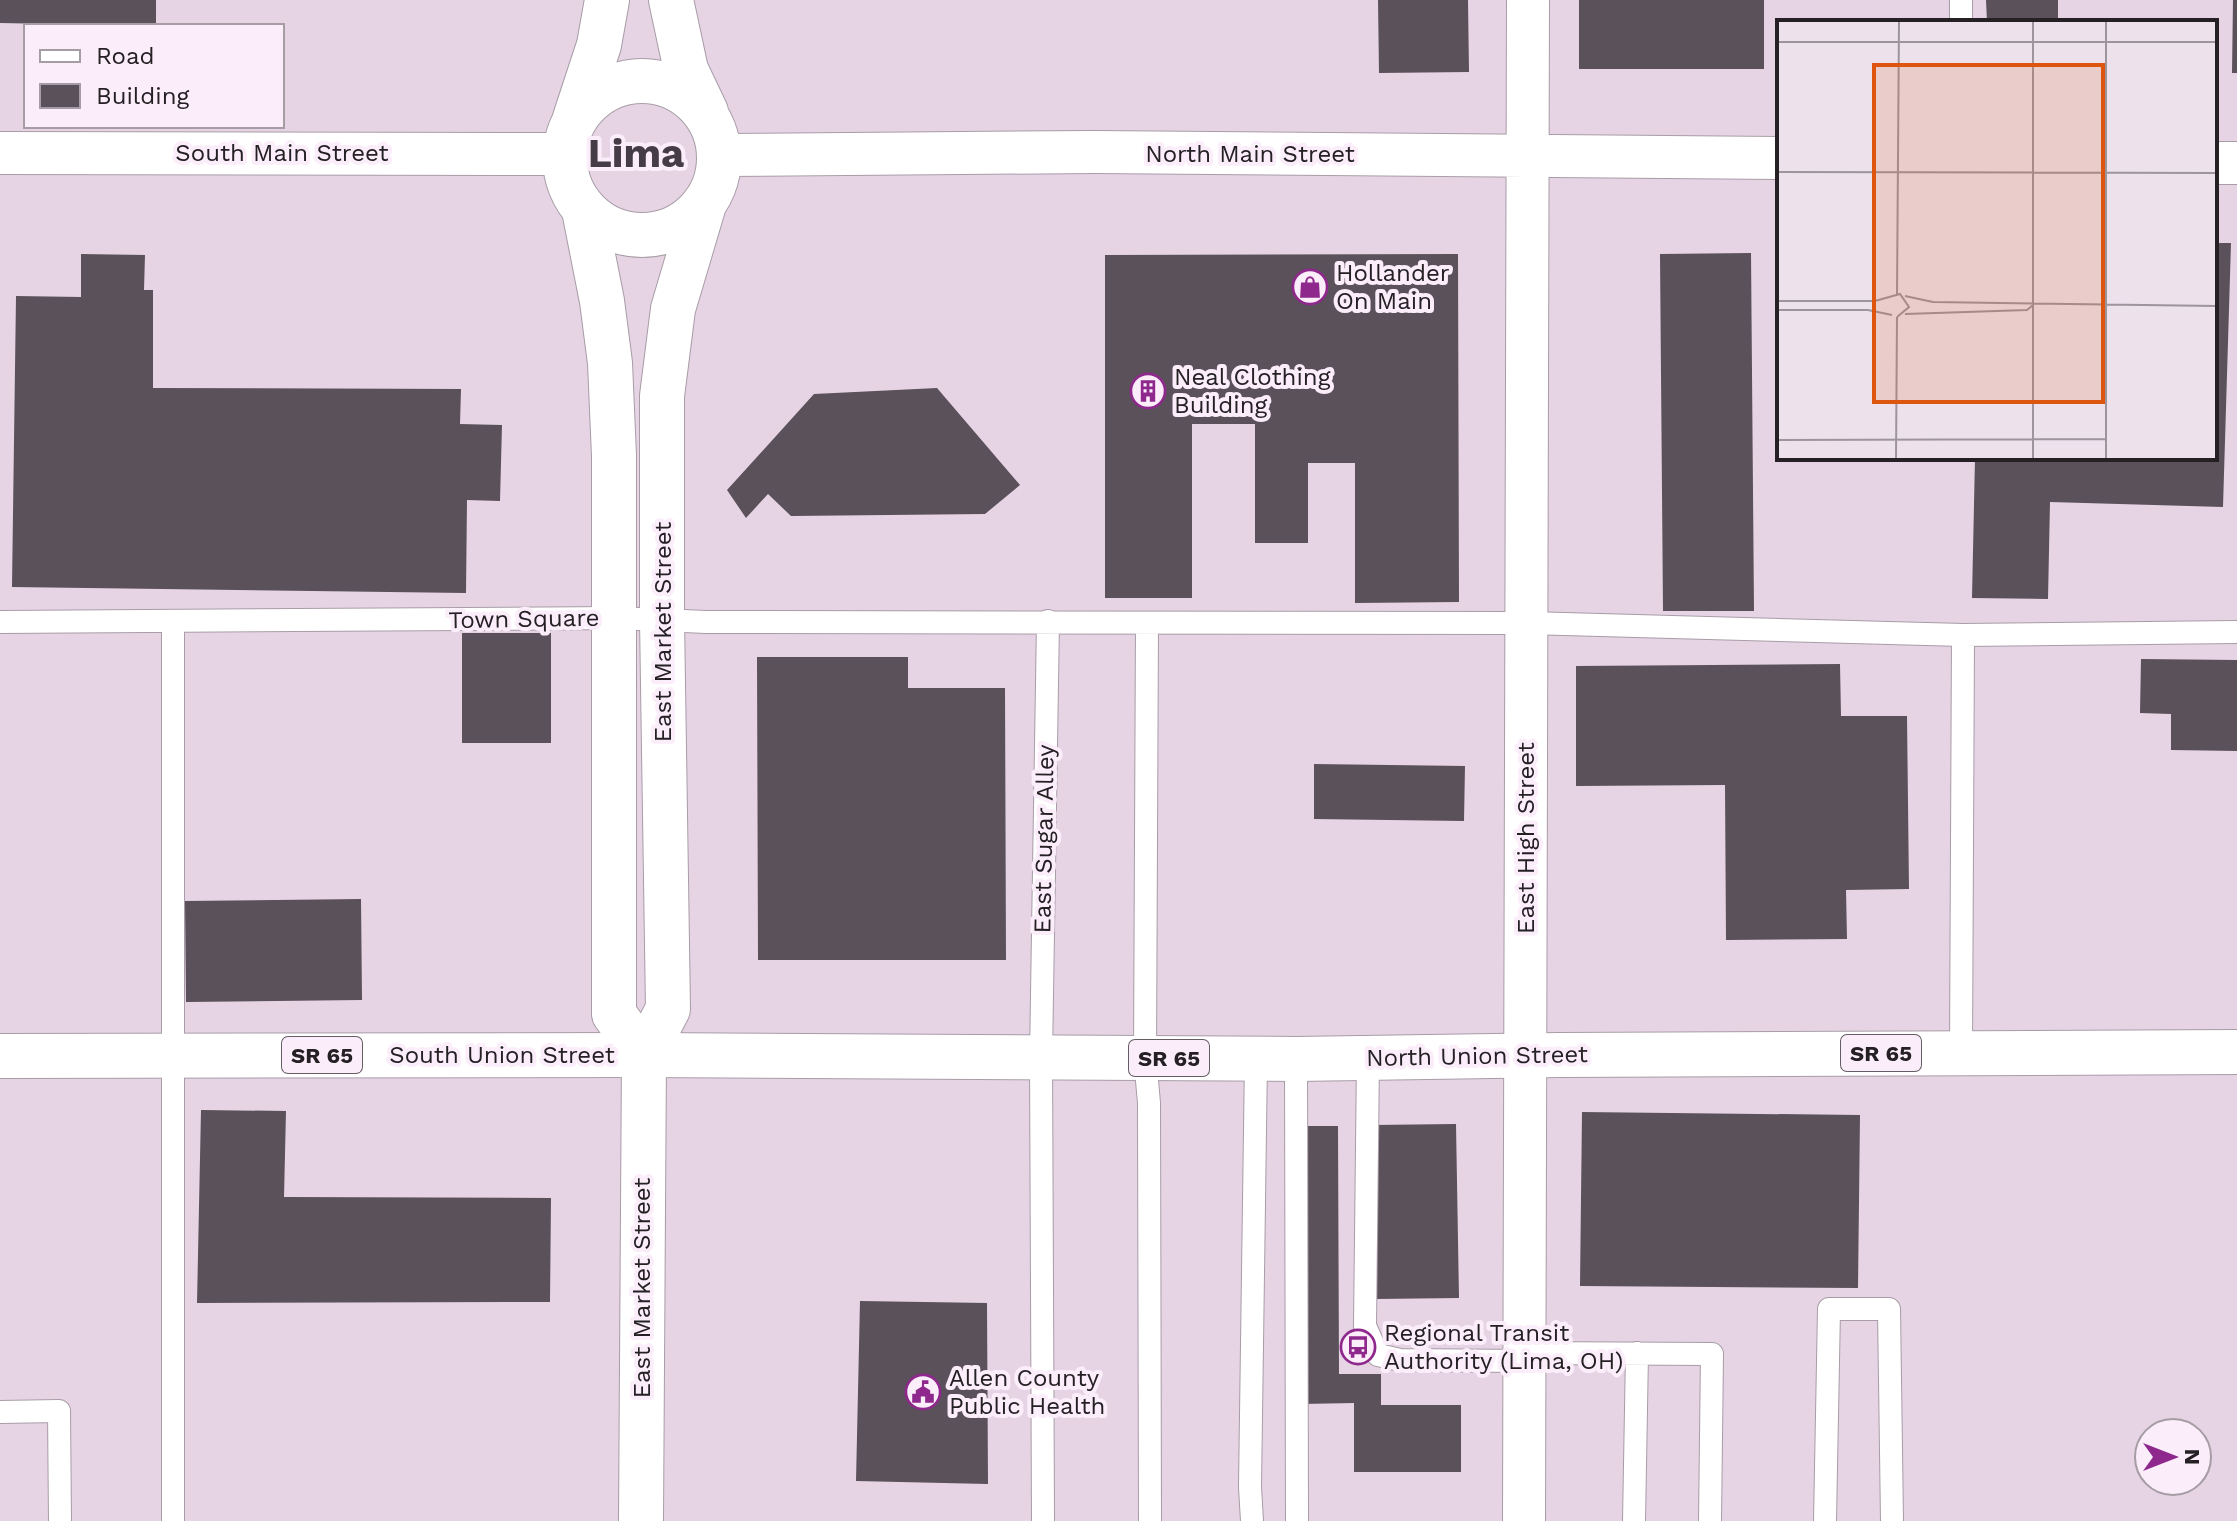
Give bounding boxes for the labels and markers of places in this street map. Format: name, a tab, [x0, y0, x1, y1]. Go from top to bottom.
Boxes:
place label: Hollander On Main	[1336, 259, 1450, 315]
shop icon: Hollander On Main	[1291, 268, 1329, 306]
place label: Neal Clothing Building	[1174, 363, 1331, 419]
building icon: Neal Clothing Building	[1129, 372, 1167, 410]
place label: Regional Transit Authority (Lima, OH)	[1384, 1319, 1623, 1375]
bus stop icon: Regional Transit Authority (Lima, OH)	[1339, 1328, 1377, 1366]
place label: Allen County Public Health	[949, 1364, 1105, 1420]
public building icon: Allen County Public Health	[904, 1373, 942, 1411]

